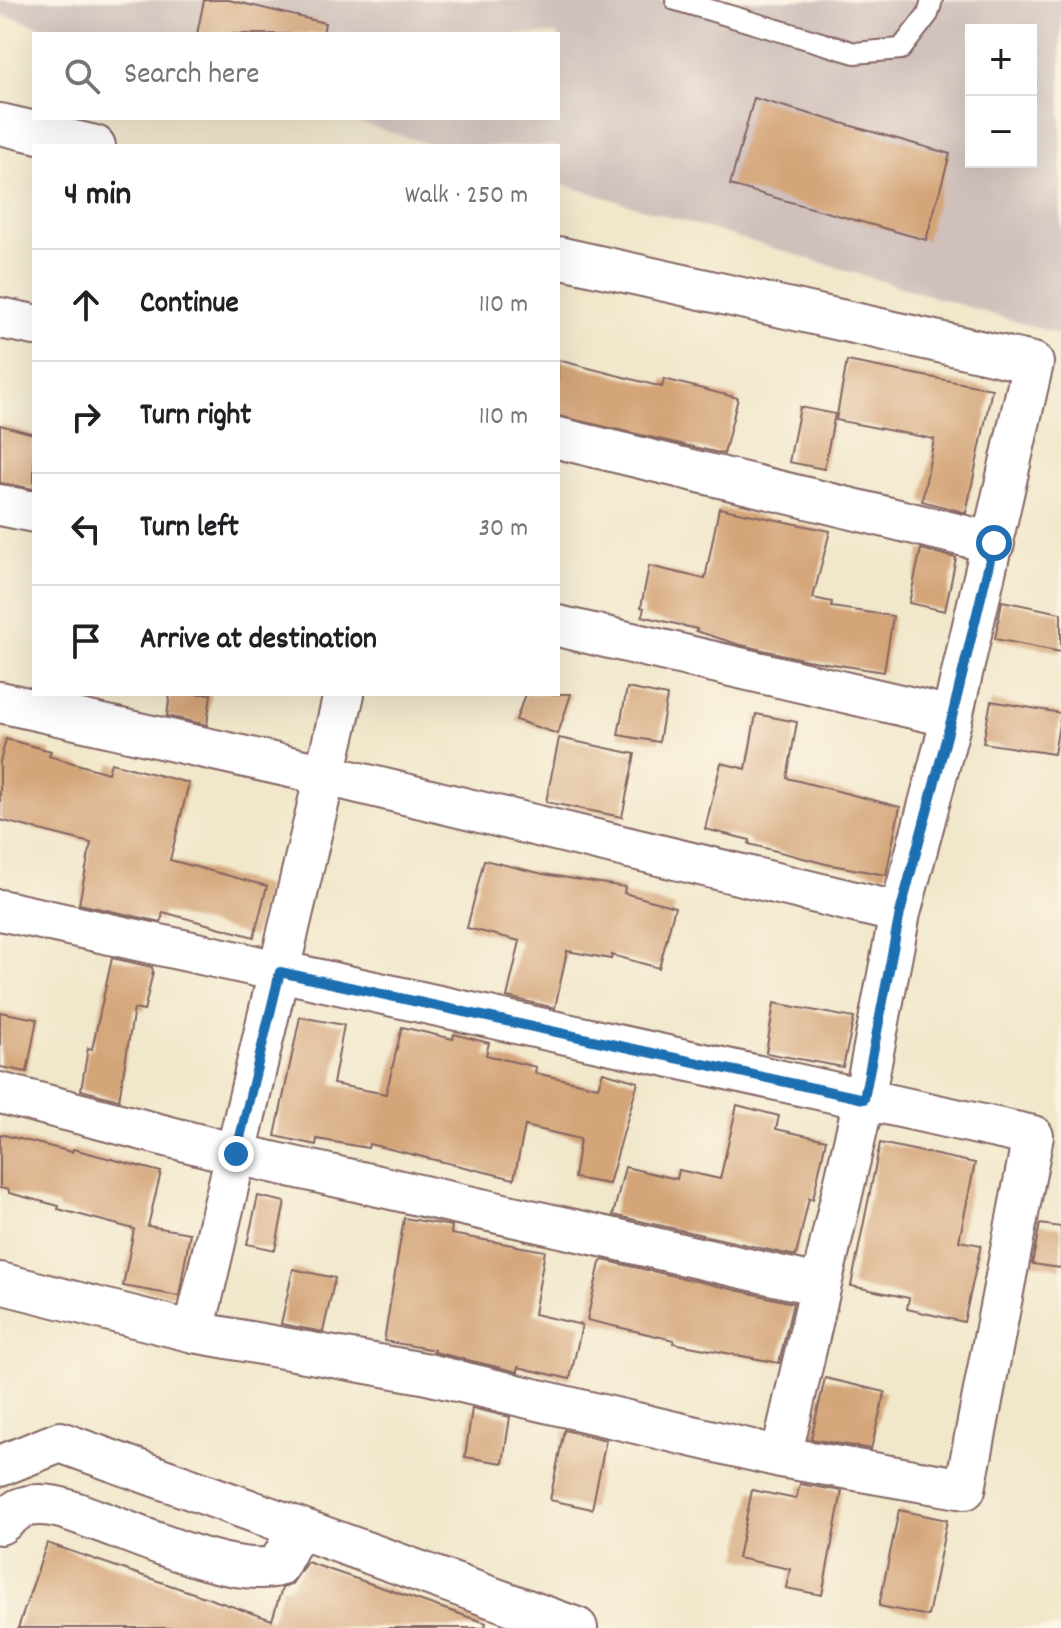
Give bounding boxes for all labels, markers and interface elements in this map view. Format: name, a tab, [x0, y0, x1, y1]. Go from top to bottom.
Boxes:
map controls	[965, 24, 1037, 168]
button: +	[965, 24, 1037, 96]
search box	[32, 32, 560, 120]
icon: search	[60, 54, 104, 98]
text: Search here	[124, 55, 260, 98]
button: −	[965, 96, 1037, 168]
text: 4 min	[64, 172, 131, 221]
text: Walk · 250 m	[405, 178, 528, 215]
icon: ahead	[64, 283, 108, 327]
text: Continue	[140, 284, 239, 327]
text: 110 m	[479, 287, 528, 324]
icon: right	[64, 395, 108, 439]
text: Turn right	[140, 396, 251, 439]
text: 110 m	[479, 399, 528, 436]
icon: left	[64, 507, 108, 551]
text: Turn left	[140, 508, 239, 551]
text: 30 m	[478, 511, 528, 548]
route start	[976, 525, 1012, 561]
icon: arrive	[64, 619, 108, 663]
text: Arrive at destination	[140, 620, 377, 663]
route end	[218, 1136, 254, 1172]

